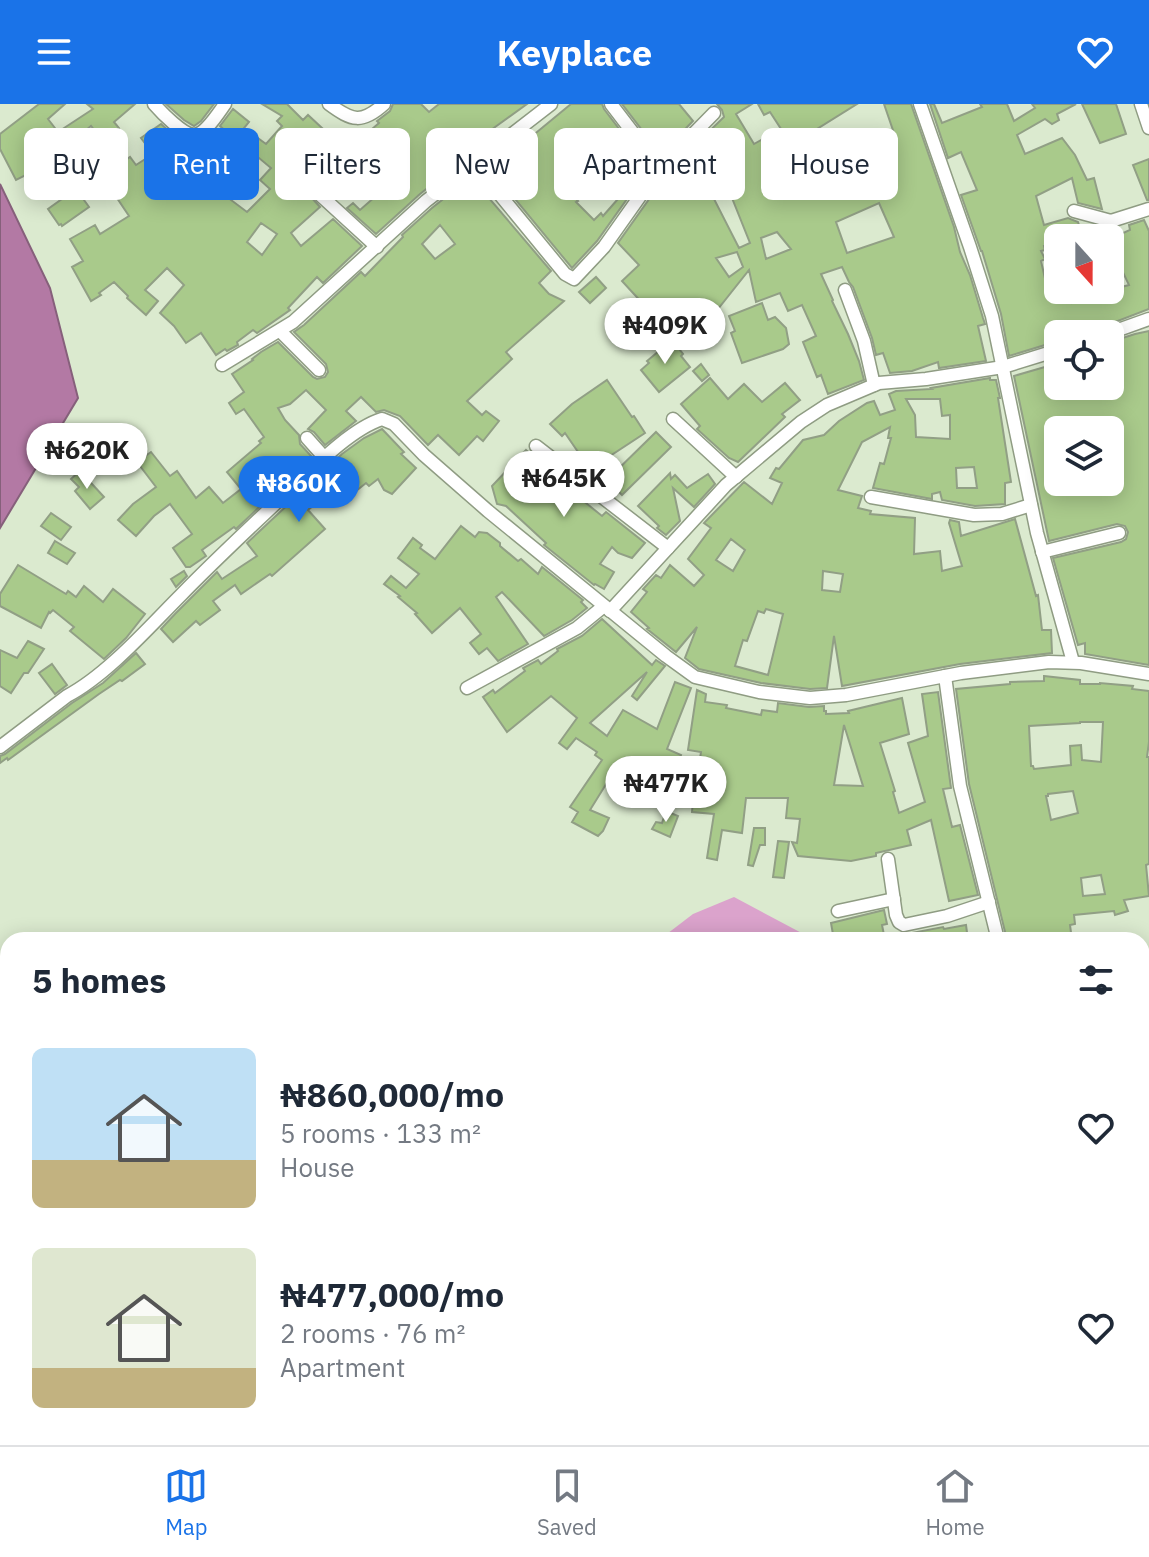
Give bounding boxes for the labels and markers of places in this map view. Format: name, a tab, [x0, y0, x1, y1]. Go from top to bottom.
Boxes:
pin: ₦409K	[609, 298, 721, 366]
pin: ₦620K	[31, 423, 143, 491]
pin: ₦645K	[508, 451, 620, 519]
pin: ₦860K	[243, 456, 355, 524]
pin: ₦477K	[610, 756, 722, 824]

